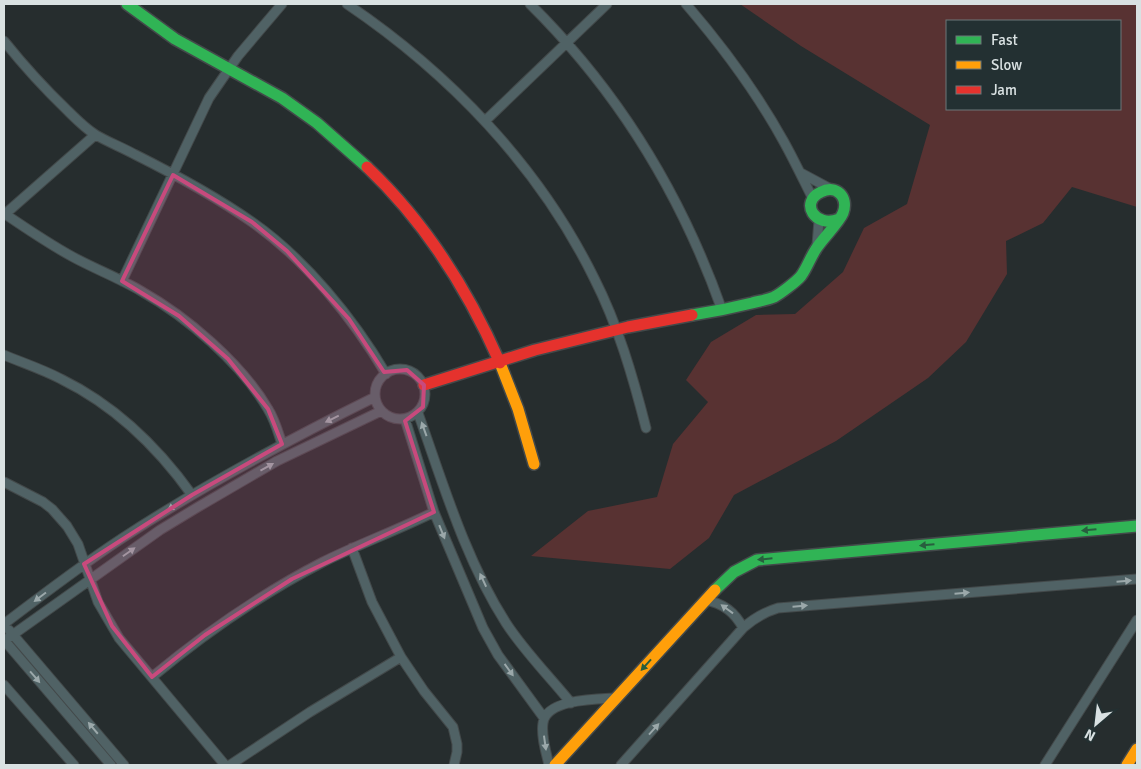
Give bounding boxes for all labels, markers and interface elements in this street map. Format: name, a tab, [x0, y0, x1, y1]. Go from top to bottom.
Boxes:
legend	[946, 20, 1121, 110]
text: Fast	[991, 31, 1018, 49]
text: Slow	[991, 56, 1022, 74]
text: Jam	[991, 81, 1017, 99]
one-way arrow	[324, 414, 339, 423]
one-way arrow	[420, 421, 428, 436]
one-way arrow	[260, 462, 274, 471]
one-way arrow	[168, 501, 181, 510]
one-way arrow	[439, 525, 447, 539]
one-way arrow	[1080, 526, 1096, 534]
one-way arrow	[919, 541, 935, 549]
one-way arrow	[122, 547, 136, 557]
one-way arrow	[757, 555, 773, 563]
one-way arrow	[479, 573, 487, 587]
one-way arrow	[1116, 576, 1132, 584]
one-way arrow	[954, 589, 970, 597]
one-way arrow	[33, 592, 47, 602]
one-way arrow	[792, 602, 808, 610]
one-way arrow	[721, 604, 734, 615]
one-way arrow	[640, 658, 652, 670]
one-way arrow	[504, 663, 514, 677]
one-way arrow	[30, 670, 41, 683]
north arrow	[1071, 699, 1121, 749]
one-way arrow	[87, 722, 98, 735]
one-way arrow	[648, 722, 659, 735]
text: N	[1082, 725, 1098, 745]
one-way arrow	[541, 735, 549, 751]

